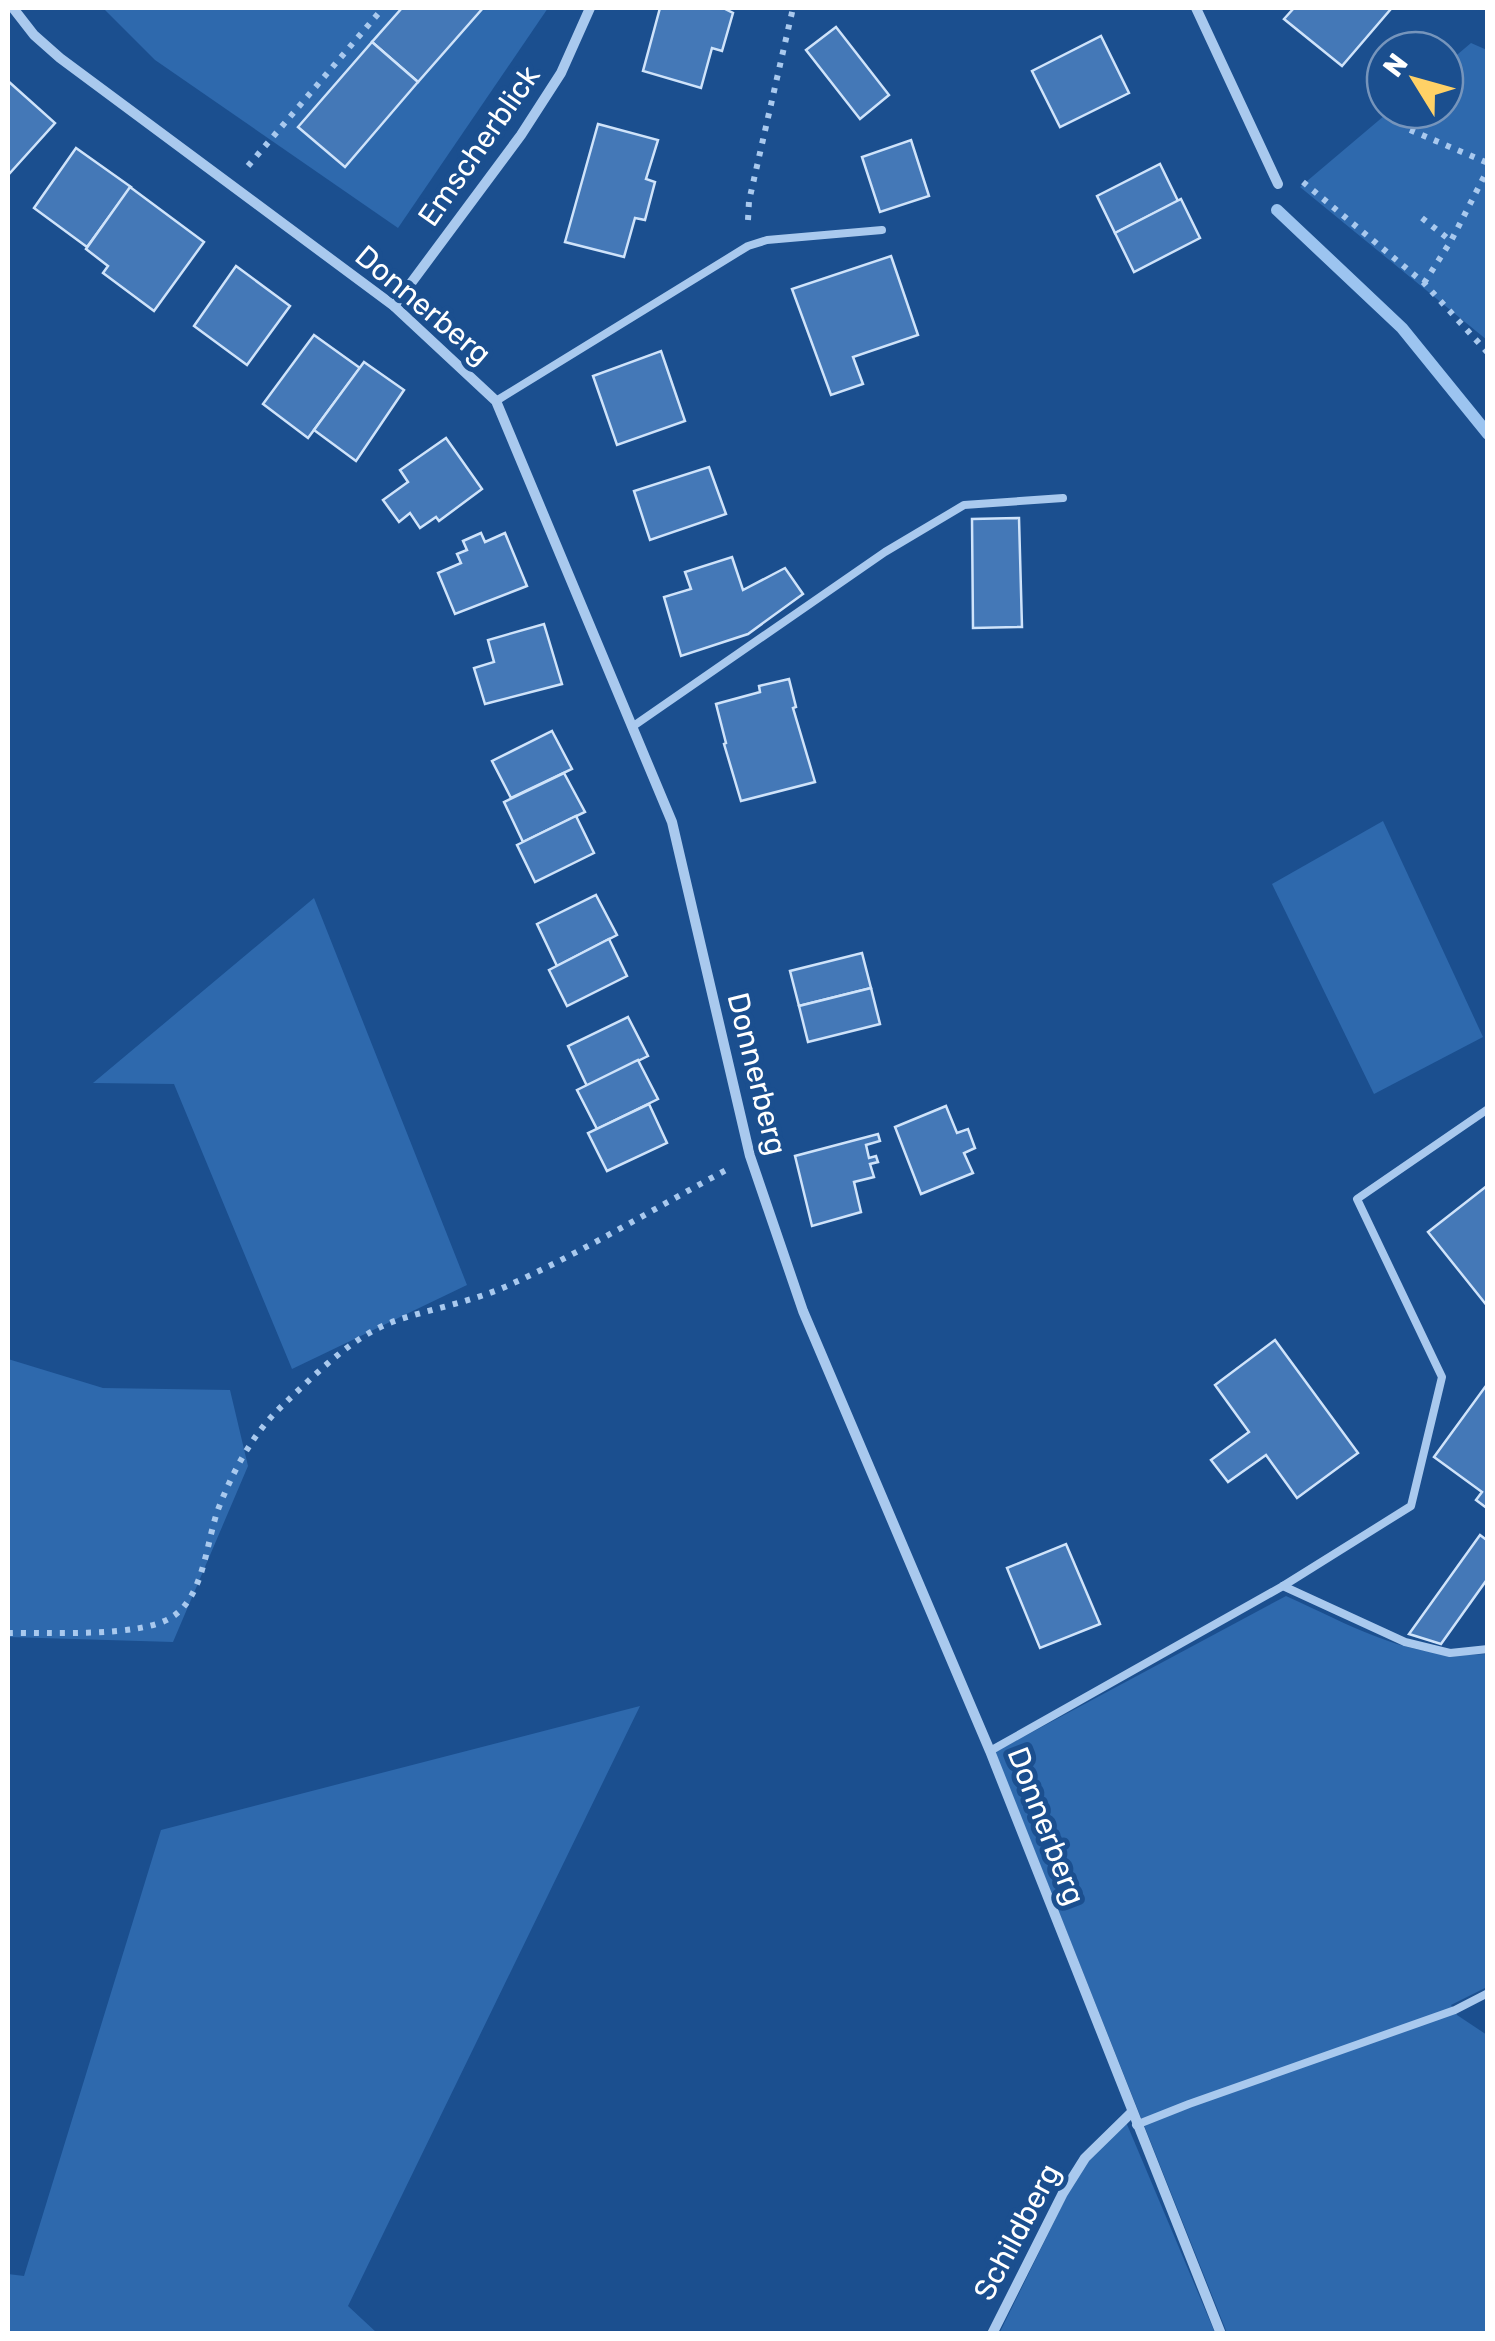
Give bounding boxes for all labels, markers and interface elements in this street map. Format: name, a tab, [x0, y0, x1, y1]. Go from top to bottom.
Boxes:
north arrow	[1365, 30, 1465, 130]
text: N	[1376, 47, 1415, 83]
street label: Emscherblick	[410, 58, 548, 233]
street label: Donnerberg	[348, 238, 498, 372]
street label: Donnerberg	[719, 989, 795, 1159]
street label: Donnerberg	[999, 1742, 1093, 1910]
street label: Schildberg	[966, 2158, 1068, 2306]

